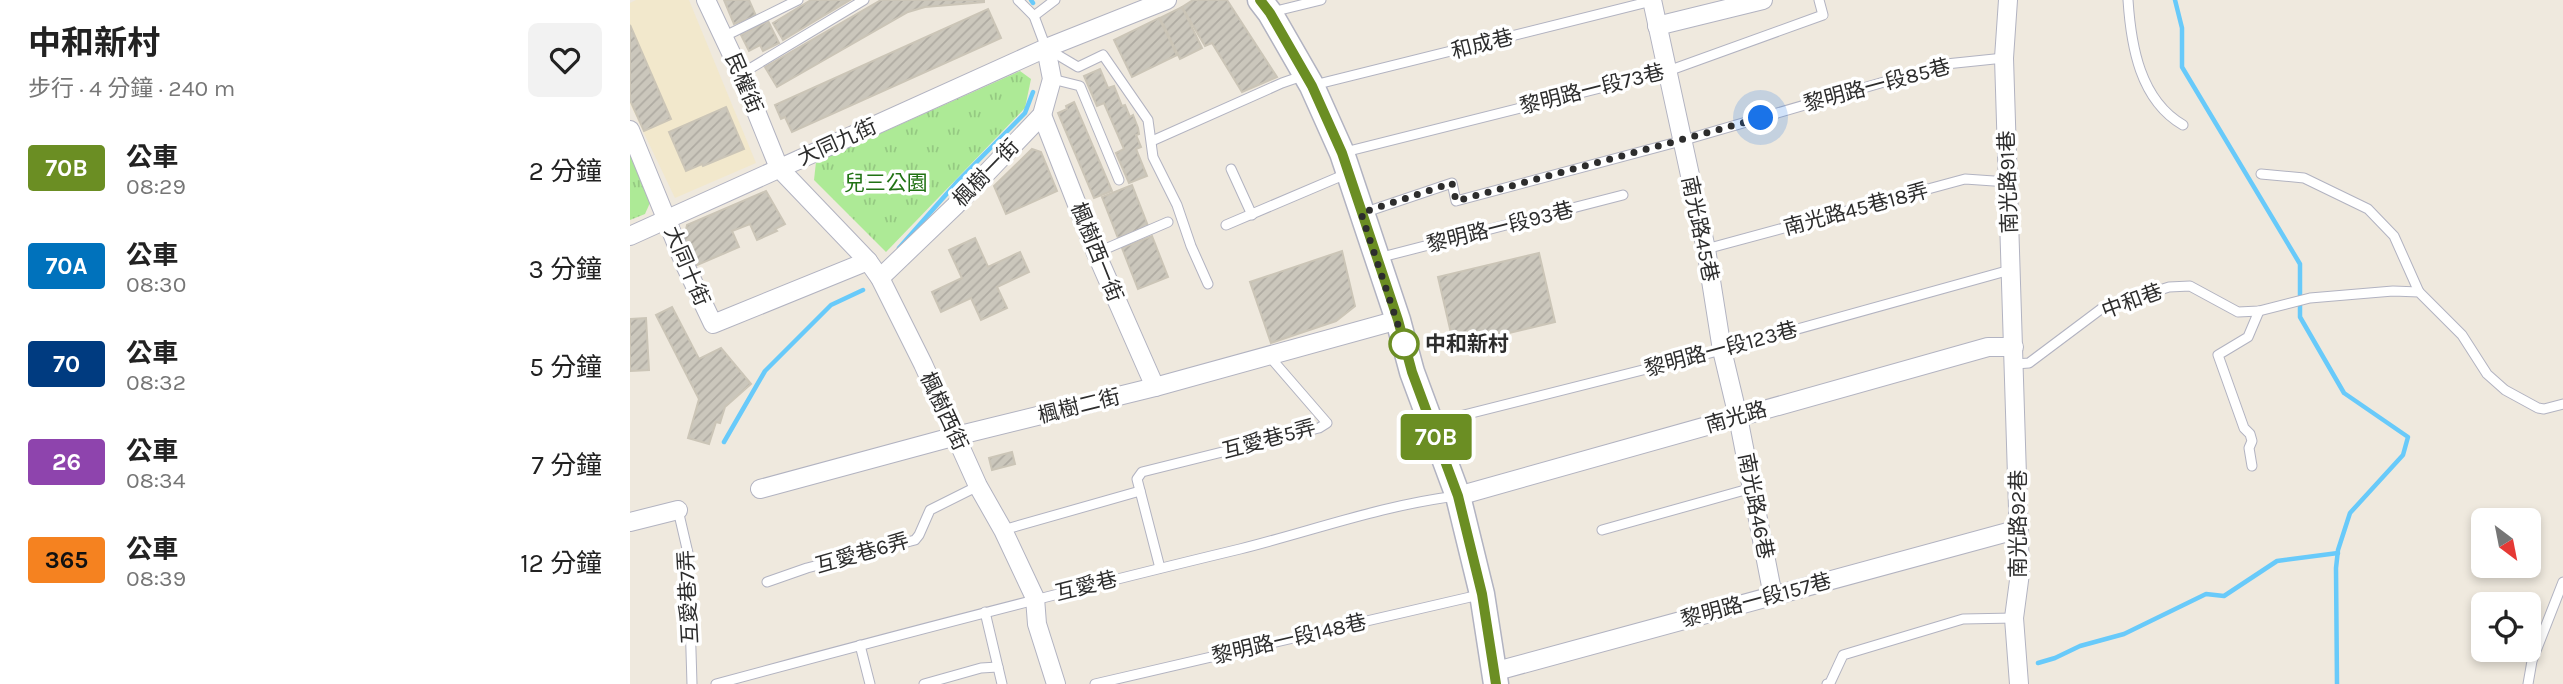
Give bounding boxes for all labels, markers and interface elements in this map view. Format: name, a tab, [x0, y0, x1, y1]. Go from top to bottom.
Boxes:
button: heart	[528, 23, 602, 97]
text: 中和新村	[28, 24, 160, 62]
street label: 和成巷	[1449, 25, 1515, 63]
street label: 民權街	[721, 49, 767, 117]
street label: 黎明路一段85巷	[1801, 54, 1953, 116]
street label: 黎明路一段73巷	[1517, 59, 1667, 119]
text: 步行 · 4 分鐘 · 240 m	[28, 75, 235, 102]
your location	[1743, 100, 1778, 135]
street label: 大同九街	[794, 114, 880, 170]
street label: 南光路91巷	[1994, 130, 2022, 234]
street label: 楓樹一街	[948, 134, 1024, 212]
text: 公車	[126, 142, 178, 173]
text: 70B	[45, 154, 88, 182]
text: 2 分鐘	[529, 156, 602, 187]
park label: 兒三公園	[844, 171, 928, 195]
text: 08:29	[126, 173, 186, 200]
street label: 南光路45巷	[1677, 174, 1723, 284]
street label: 南光路45巷18弄	[1781, 178, 1931, 240]
street label: 黎明路一段93巷	[1424, 197, 1576, 257]
street label: 楓樹西一街	[1066, 199, 1128, 305]
street label: 大同十街	[660, 223, 714, 309]
text: 公車	[126, 240, 178, 271]
text: 70A	[45, 252, 88, 280]
text: 3 分鐘	[528, 254, 602, 285]
text: 08:30	[126, 271, 186, 298]
street label: 中和巷	[2098, 279, 2166, 323]
street label: 黎明路一段123巷	[1642, 317, 1800, 381]
marker: 中和新村	[1389, 329, 1419, 359]
place label: 中和新村	[1425, 332, 1509, 356]
text: 公車	[126, 338, 178, 369]
text: 70	[53, 350, 80, 378]
text: 5 分鐘	[529, 352, 602, 383]
street label: 楓樹西街	[915, 368, 973, 454]
text: 08:32	[126, 369, 186, 396]
street label: 楓樹二街	[1035, 384, 1123, 428]
street label: 南光路	[1702, 397, 1770, 437]
line badge: 70B	[1396, 414, 1476, 460]
street label: 互愛巷5弄	[1220, 415, 1318, 463]
text: 70B	[1415, 423, 1457, 451]
text: 公車	[126, 436, 178, 467]
text: 26	[52, 448, 81, 476]
text: 7 分鐘	[532, 450, 602, 481]
street label: 南光路46巷	[1734, 451, 1778, 561]
text: 08:34	[126, 467, 186, 494]
street label: 南光路92巷	[2006, 470, 2030, 578]
north arrow	[2471, 508, 2541, 578]
map controls	[2471, 508, 2541, 662]
street label: 互愛巷6弄	[813, 528, 911, 578]
text: 公車	[126, 534, 178, 565]
text: 365	[45, 546, 88, 574]
text: 12 分鐘	[520, 548, 602, 579]
street label: 互愛巷7弄	[674, 550, 702, 644]
text: 08:39	[126, 565, 186, 592]
street label: 互愛巷	[1053, 567, 1119, 605]
street label: 黎明路一段157巷	[1678, 568, 1834, 632]
button: locate	[2471, 592, 2541, 662]
street label: 黎明路一段148巷	[1210, 610, 1368, 668]

